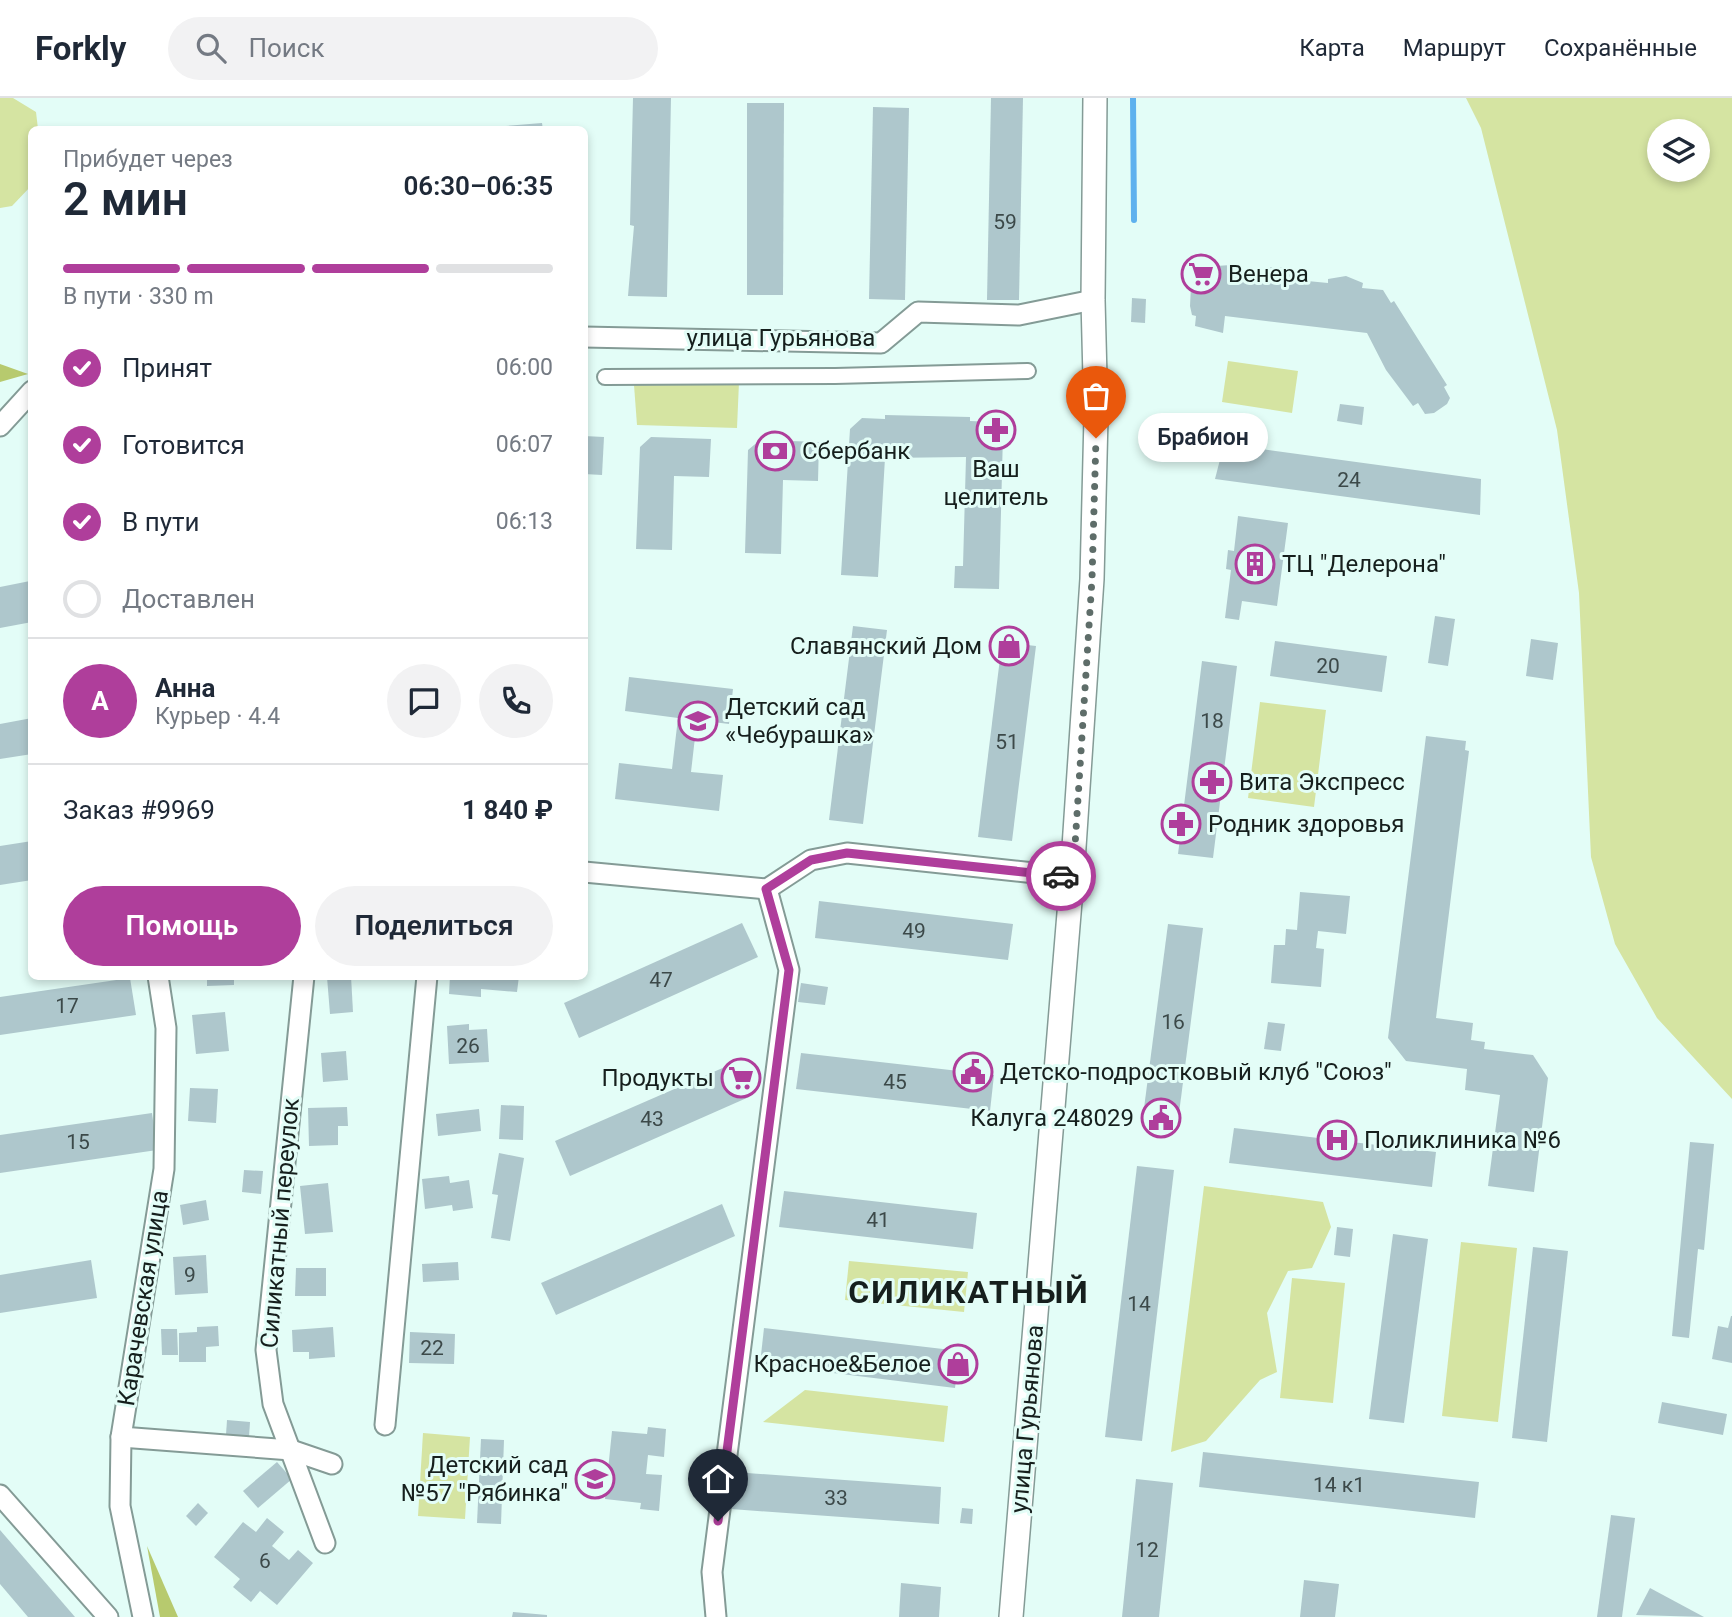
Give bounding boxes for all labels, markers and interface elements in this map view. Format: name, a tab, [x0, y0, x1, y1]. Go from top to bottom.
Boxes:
search box	[168, 17, 658, 80]
text: Forkly	[35, 29, 126, 68]
icon: search	[192, 29, 230, 67]
text: Поиск	[248, 33, 325, 63]
text: Карта	[1299, 34, 1365, 62]
text: Маршрут	[1403, 34, 1506, 62]
text: Сохранённые	[1544, 34, 1697, 62]
map controls	[1647, 119, 1710, 182]
button: layers	[1647, 119, 1710, 182]
text: Прибудет через	[63, 146, 233, 173]
text: 06:30–06:35	[403, 171, 553, 201]
text: 2 мин	[63, 172, 188, 226]
house number: 59	[993, 210, 1017, 234]
supermarket icon: Венера	[1180, 253, 1222, 295]
place label: Венера	[1228, 260, 1309, 288]
text: В пути · 330 m	[63, 283, 214, 310]
street label: улица Гурьянова	[687, 324, 875, 352]
icon: check	[63, 349, 101, 387]
text: Принят	[122, 353, 212, 383]
text: 06:00	[496, 354, 553, 381]
pin	[1066, 366, 1126, 438]
icon: bag	[1077, 377, 1115, 415]
pharmacy icon: Ваш целитель	[975, 409, 1017, 451]
callout: Брабион	[1138, 414, 1268, 462]
text: Брабион	[1157, 424, 1249, 451]
icon: check	[63, 426, 101, 464]
text: Готовится	[122, 430, 245, 460]
bank icon: Сбербанк	[754, 430, 796, 472]
text: 06:07	[496, 431, 553, 458]
place label: Сбербанк	[802, 437, 910, 465]
place label: Ваш целитель	[944, 455, 1048, 511]
house number: 24	[1337, 468, 1361, 492]
icon: check	[63, 503, 101, 541]
text: В пути	[122, 507, 199, 537]
text: 06:13	[496, 508, 553, 535]
building icon: ТЦ "Делерона"	[1234, 543, 1276, 585]
place label: ТЦ "Делерона"	[1282, 550, 1446, 578]
text: Доставлен	[122, 584, 255, 614]
shop icon: Славянский Дом	[988, 625, 1030, 667]
place label: Славянский Дом	[790, 632, 982, 660]
house number: 20	[1316, 654, 1340, 678]
button: chat	[387, 664, 461, 738]
button: phone	[479, 664, 553, 738]
text: Анна	[155, 673, 215, 703]
text: А	[91, 686, 109, 716]
place label: Детский сад «Чебурашка»	[725, 693, 873, 749]
school or university icon: Детский сад «Чебурашка»	[677, 700, 719, 742]
text: Курьер · 4.4	[155, 703, 280, 730]
house number: 18	[1200, 709, 1224, 733]
house number: 51	[995, 730, 1019, 754]
pharmacy icon: Вита Экспресс	[1191, 761, 1233, 803]
place label: Вита Экспресс	[1239, 768, 1405, 796]
text: Заказ #9969	[63, 795, 215, 825]
text: 1 840 ₽	[462, 795, 553, 825]
pharmacy icon: Родник здоровья	[1160, 803, 1202, 845]
place label: Родник здоровья	[1208, 810, 1404, 838]
courier	[1026, 841, 1096, 911]
icon: car	[1042, 857, 1080, 895]
button: Помощь	[63, 886, 301, 966]
button: Поделиться	[315, 886, 553, 966]
house number: 49	[902, 919, 926, 943]
house number: 47	[649, 968, 673, 992]
house number: 17	[55, 994, 79, 1018]
house number: 16	[1161, 1010, 1185, 1034]
house number: 26	[456, 1034, 480, 1058]
public building icon: Детско-подростковый клуб "Союз"	[952, 1051, 994, 1093]
supermarket icon: Продукты	[720, 1057, 762, 1099]
place label: Детско-подростковый клуб "Союз"	[1000, 1058, 1392, 1086]
place label: Продукты	[602, 1064, 714, 1092]
house number: 45	[883, 1070, 907, 1094]
street label: Силикатный переулок	[255, 1097, 305, 1349]
public building icon: Калуга 248029	[1140, 1097, 1182, 1139]
place label: Калуга 248029	[970, 1104, 1134, 1132]
house number: 43	[640, 1107, 664, 1131]
hospital icon: Поликлиника №6	[1316, 1119, 1358, 1161]
place label: Поликлиника №6	[1364, 1126, 1561, 1154]
house number: 15	[66, 1130, 90, 1154]
street label: Карачевская улица	[112, 1188, 174, 1408]
house number: 41	[866, 1208, 890, 1232]
house number: 9	[184, 1263, 196, 1287]
district label: СИЛИКАТНЫЙ	[848, 1273, 1090, 1311]
house number: 14	[1127, 1292, 1151, 1316]
street label: улица Гурьянова	[1005, 1324, 1049, 1514]
house number: 22	[420, 1336, 444, 1360]
shop icon: Красное&Белое	[937, 1343, 979, 1385]
place label: Красное&Белое	[753, 1350, 931, 1378]
pin	[688, 1449, 748, 1521]
place label: Детский сад №57 "Рябинка"	[401, 1451, 568, 1507]
school or university icon: Детский сад №57 "Рябинка"	[574, 1458, 616, 1500]
icon: home	[699, 1460, 737, 1498]
house number: 14 к1	[1313, 1473, 1365, 1497]
house number: 33	[824, 1486, 848, 1510]
house number: 12	[1135, 1538, 1159, 1562]
house number: 6	[259, 1549, 271, 1573]

